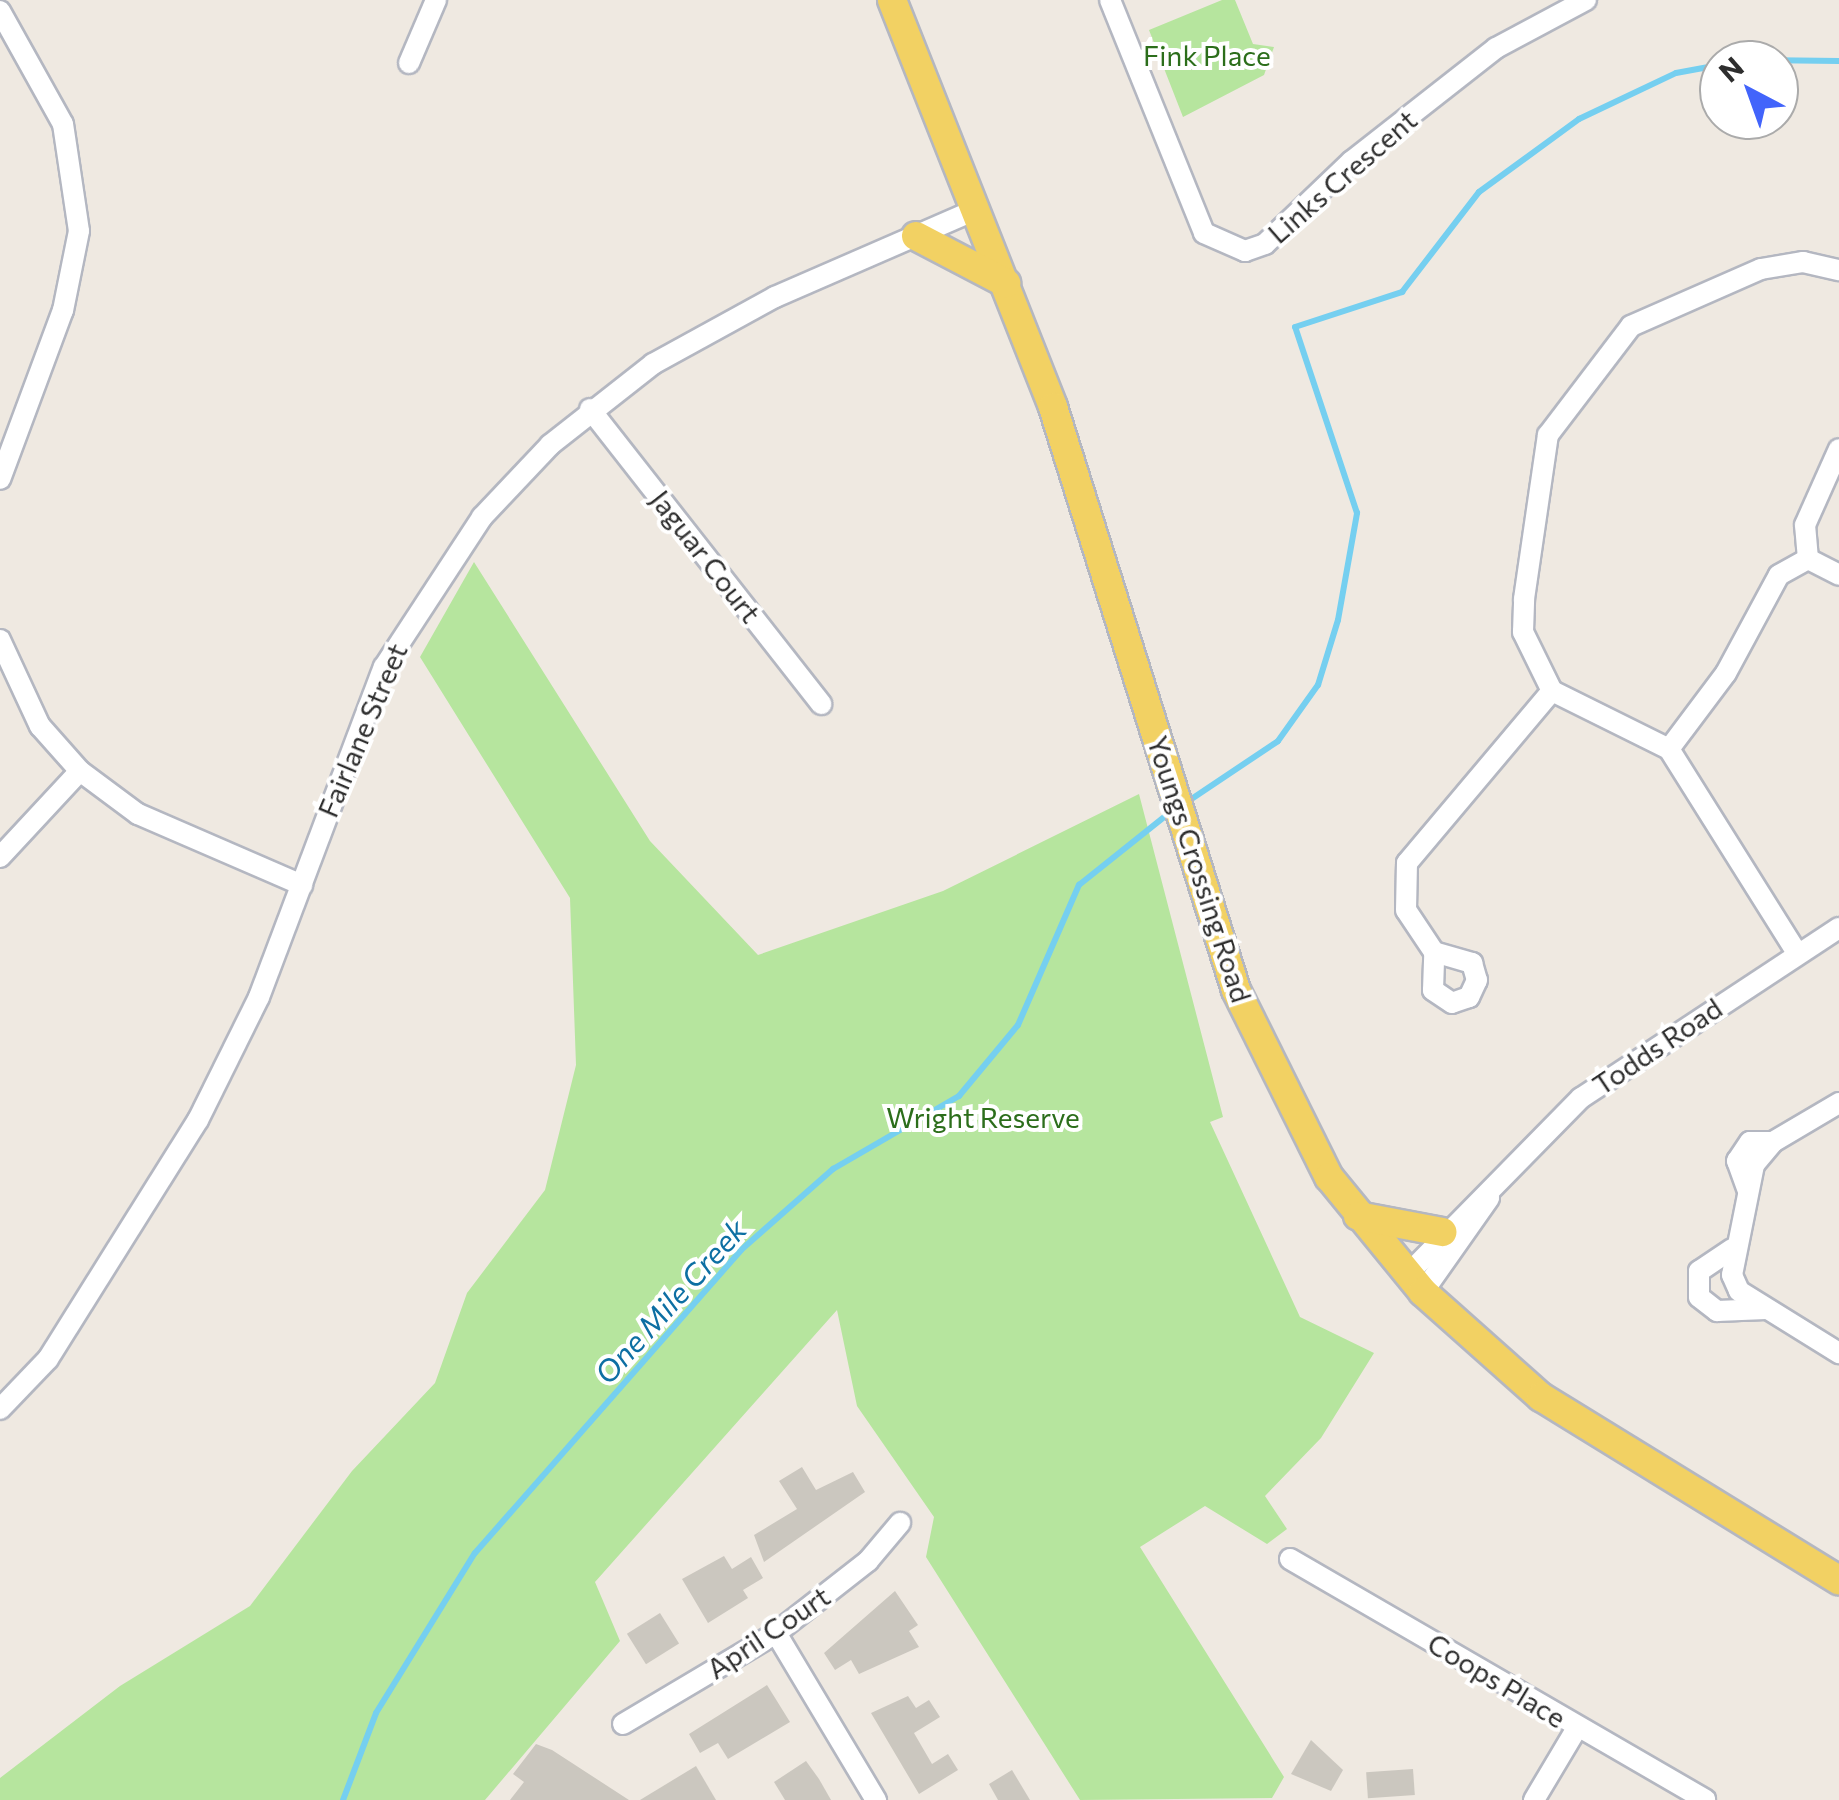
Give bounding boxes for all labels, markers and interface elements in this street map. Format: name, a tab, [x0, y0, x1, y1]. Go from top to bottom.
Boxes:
park label: Fink Place	[1143, 38, 1271, 72]
north arrow	[1699, 40, 1799, 140]
text: N	[1712, 49, 1750, 89]
street label: Links Crescent	[1261, 102, 1423, 250]
street label: Jaguar Court	[644, 483, 768, 629]
street label: Fairlane Street	[310, 638, 414, 822]
street label: Youngs Crossing Road	[1141, 731, 1259, 1007]
street label: Todds Road	[1586, 991, 1728, 1101]
park label: Wright Reserve	[886, 1100, 1080, 1134]
water label: One Mile Creek	[587, 1211, 753, 1391]
street label: April Court	[700, 1579, 836, 1685]
street label: Coops Place	[1422, 1626, 1572, 1734]

